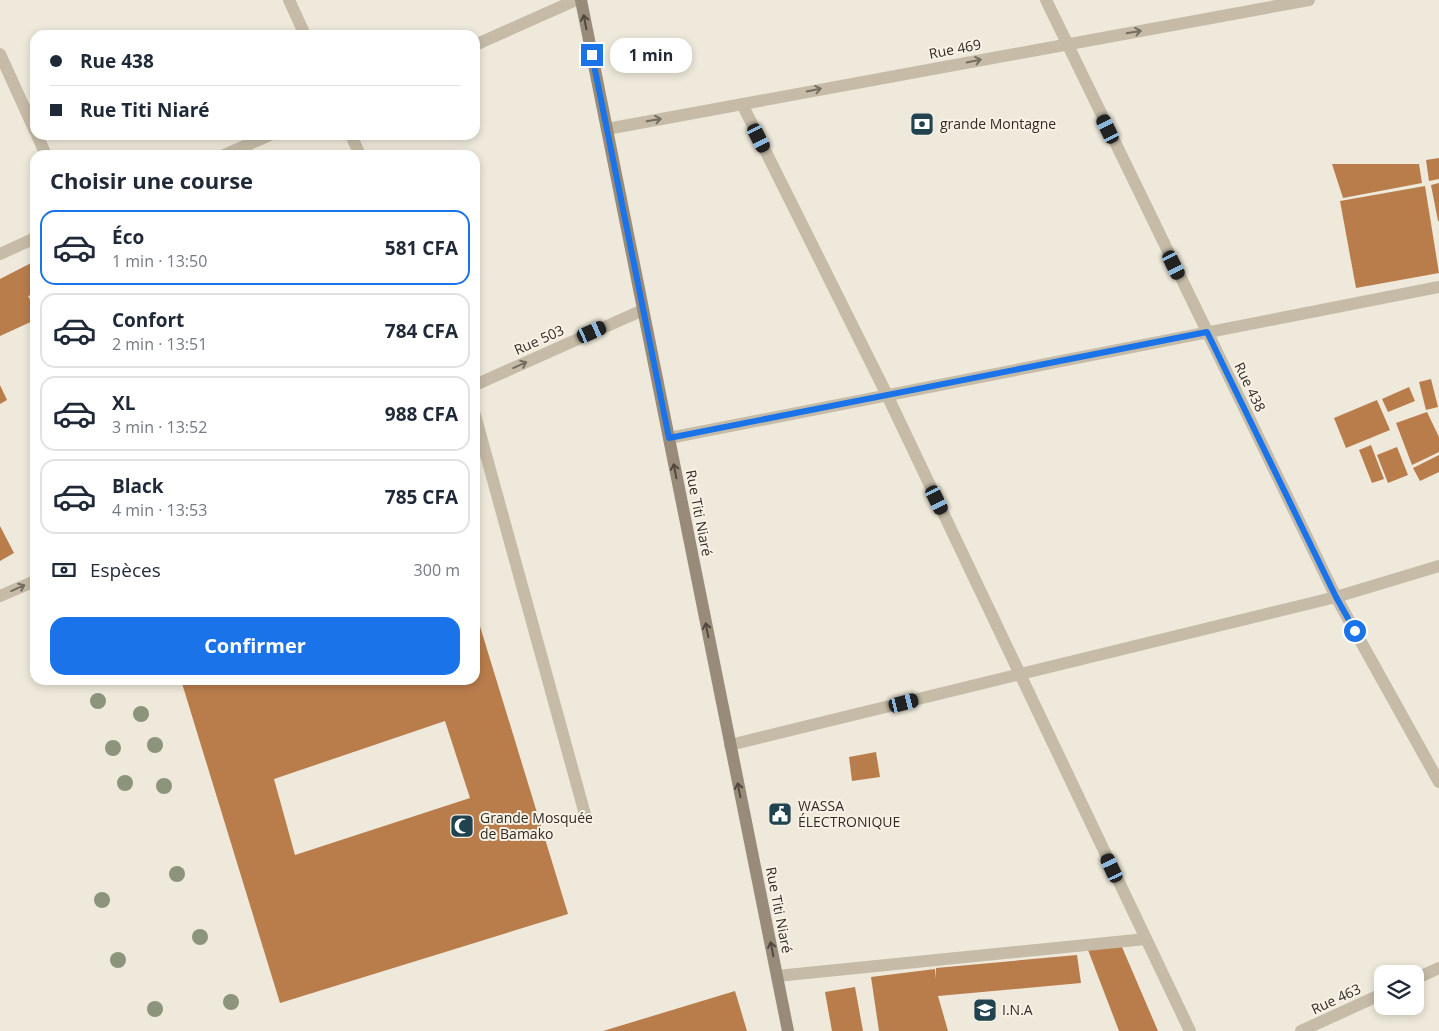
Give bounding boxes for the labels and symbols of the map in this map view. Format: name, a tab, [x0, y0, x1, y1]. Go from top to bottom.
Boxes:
one-way arrow	[580, 14, 589, 30]
one-way arrow	[1126, 26, 1142, 36]
street label: Rue 469	[927, 34, 983, 63]
callout: 1 min	[610, 38, 692, 72]
route end	[581, 44, 603, 66]
one-way arrow	[966, 55, 982, 65]
one-way arrow	[806, 85, 822, 95]
bank icon: grande Montagne	[909, 111, 935, 137]
car	[1094, 112, 1121, 146]
one-way arrow	[646, 114, 662, 124]
place label: grande Montagne	[940, 114, 1056, 133]
car	[745, 121, 772, 155]
car	[1160, 248, 1187, 282]
car	[575, 319, 608, 345]
street label: Rue 503	[511, 320, 567, 359]
one-way arrow	[512, 359, 527, 369]
street label: Rue 438	[1230, 359, 1271, 415]
one-way arrow	[670, 463, 680, 479]
street label: Rue Titi Niaré	[682, 468, 717, 558]
car	[923, 483, 950, 517]
one-way arrow	[10, 583, 25, 593]
route start	[1344, 620, 1366, 642]
one-way arrow	[702, 623, 712, 639]
car	[887, 692, 920, 714]
one-way arrow	[734, 782, 744, 798]
place label: WASSA ÉLECTRONIQUE	[798, 796, 900, 831]
public building icon: WASSA ÉLECTRONIQUE	[767, 801, 793, 827]
place label: Grande Mosquée de Bamako	[480, 808, 593, 843]
mosque icon: Grande Mosquée de Bamako	[449, 813, 475, 839]
car	[1098, 851, 1125, 885]
street label: Rue Titi Niaré	[762, 865, 797, 955]
one-way arrow	[766, 941, 776, 957]
street label: Rue 463	[1308, 979, 1364, 1018]
school or university icon: I.N.A	[972, 997, 998, 1023]
place label: I.N.A	[1002, 1000, 1033, 1019]

